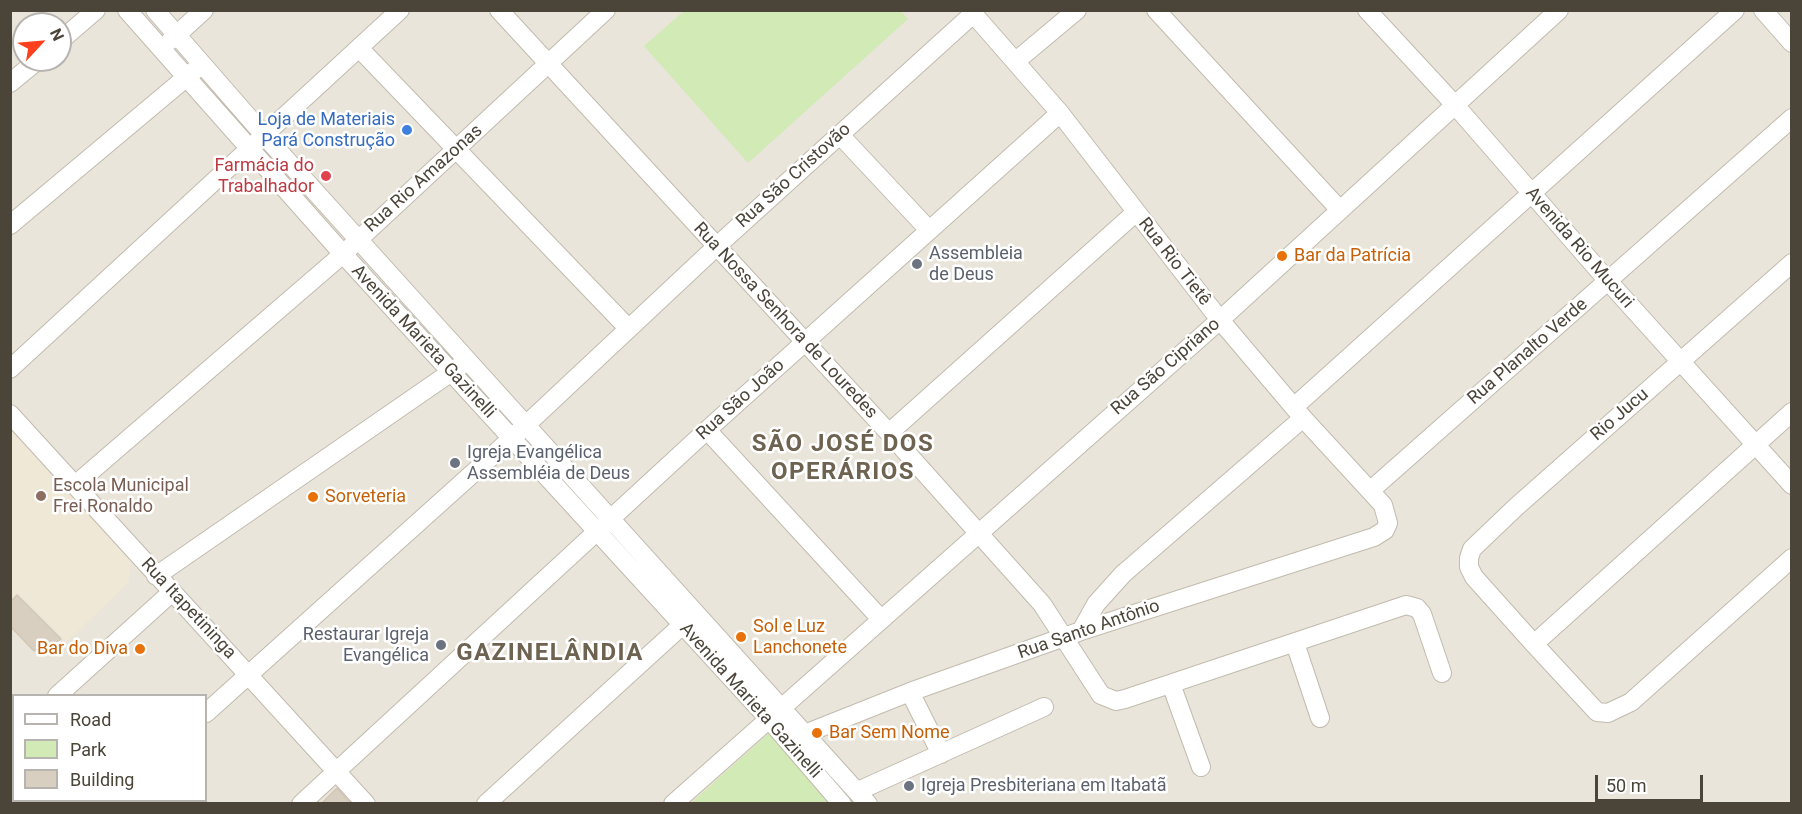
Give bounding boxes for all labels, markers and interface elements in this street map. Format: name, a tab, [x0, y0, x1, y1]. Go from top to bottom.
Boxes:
north arrow	[12, 12, 72, 72]
text: N	[46, 26, 68, 44]
place label: Loja de Materiais Pará Construção	[257, 109, 395, 152]
street label: Rua São Cristovão	[732, 119, 856, 233]
street label: Rua Rio Amazonas	[361, 121, 487, 237]
marker: Loja de Materiais Pará Construção	[400, 123, 414, 137]
place label: Farmácia do Trabalhador	[214, 155, 314, 198]
marker: Farmácia do Trabalhador	[319, 169, 333, 183]
street label: Avenida Rio Mucuri	[1520, 183, 1638, 313]
street label: Rua Rio Tietê	[1133, 214, 1215, 310]
street label: Rua Nossa Senhora de Louredes	[688, 219, 882, 423]
place label: Assembleia de Deus	[929, 243, 1023, 286]
place label: Bar da Patrícia	[1294, 245, 1411, 267]
marker: Bar da Patrícia	[1275, 249, 1289, 263]
marker: Assembleia de Deus	[910, 257, 924, 271]
street label: Avenida Marieta Gazinelli	[346, 261, 500, 423]
street label: Rua Planalto Verde	[1464, 294, 1592, 410]
street label: Rua São Cipriano	[1107, 314, 1225, 420]
street label: Rua São João	[693, 355, 789, 445]
street label: Rio Jucu	[1587, 384, 1653, 446]
district label: SÃO JOSÉ DOS OPERÁRIOS	[752, 431, 934, 487]
place label: Igreja Evangélica Assembléia de Deus	[467, 442, 630, 484]
marker: Igreja Evangélica Assembléia de Deus	[448, 456, 462, 470]
place label: Escola Municipal Frei Ronaldo	[53, 475, 189, 518]
place label: Sorveteria	[325, 486, 406, 508]
marker: Escola Municipal Frei Ronaldo	[34, 489, 48, 503]
marker: Sorveteria	[306, 490, 320, 504]
street label: Rua Itapetininga	[136, 554, 240, 664]
street label: Rua Santo Antônio	[1015, 596, 1163, 664]
place label: Sol e Luz Lanchonete	[753, 616, 847, 658]
street label: Avenida Marieta Gazinelli	[674, 619, 826, 783]
place label: Restaurar Igreja Evangélica	[303, 624, 429, 666]
marker: Sol e Luz Lanchonete	[734, 630, 748, 644]
place label: Bar do Diva	[37, 638, 128, 660]
marker: Restaurar Igreja Evangélica	[434, 638, 448, 652]
district label: GAZINELÂNDIA	[456, 640, 644, 668]
marker: Bar do Diva	[133, 642, 147, 656]
legend	[12, 694, 207, 802]
text: Road	[70, 709, 111, 730]
place label: Bar Sem Nome	[829, 722, 949, 744]
marker: Bar Sem Nome	[810, 726, 824, 740]
text: Park	[70, 739, 106, 760]
scale bar	[1598, 763, 1706, 801]
text: Building	[70, 769, 134, 790]
place label: Igreja Presbiteriana em Itabatã	[921, 775, 1166, 797]
text: 50 m	[1606, 775, 1646, 796]
marker: Igreja Presbiteriana em Itabatã	[902, 779, 916, 793]

